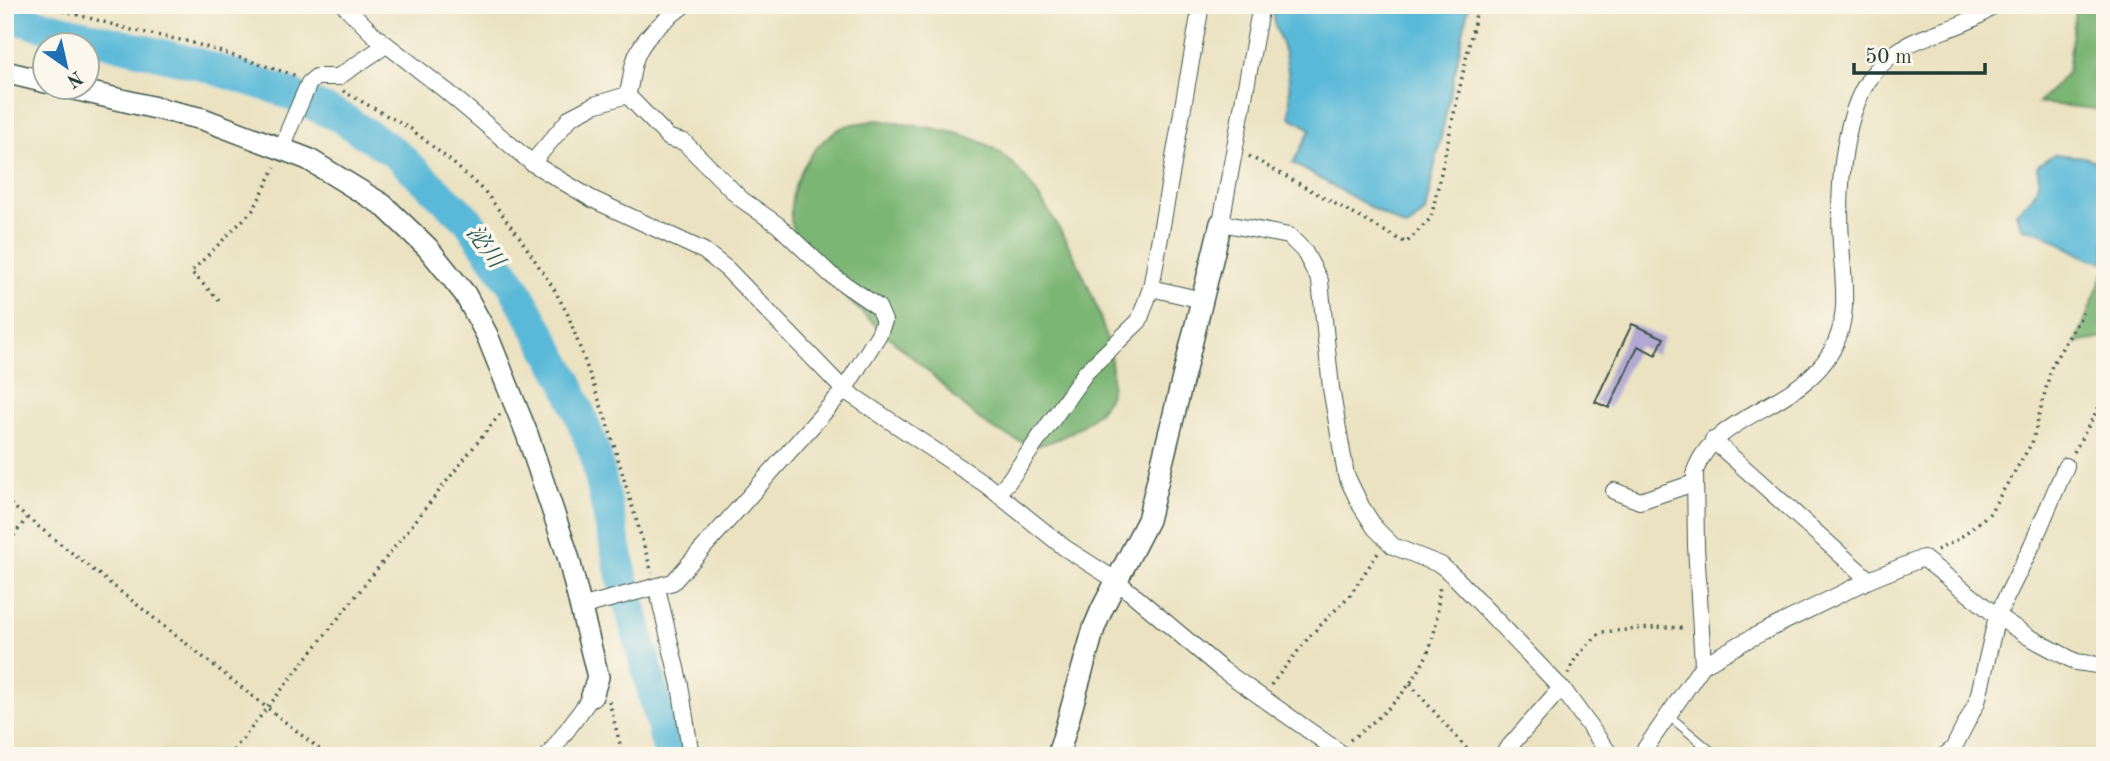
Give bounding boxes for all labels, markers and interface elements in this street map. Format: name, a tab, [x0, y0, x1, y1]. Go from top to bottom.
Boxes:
north arrow	[32, 32, 102, 102]
scale bar	[1854, 32, 1986, 76]
text: 50 m	[1865, 47, 1912, 68]
text: N	[62, 66, 85, 90]
water label: 泌川	[462, 221, 510, 275]

